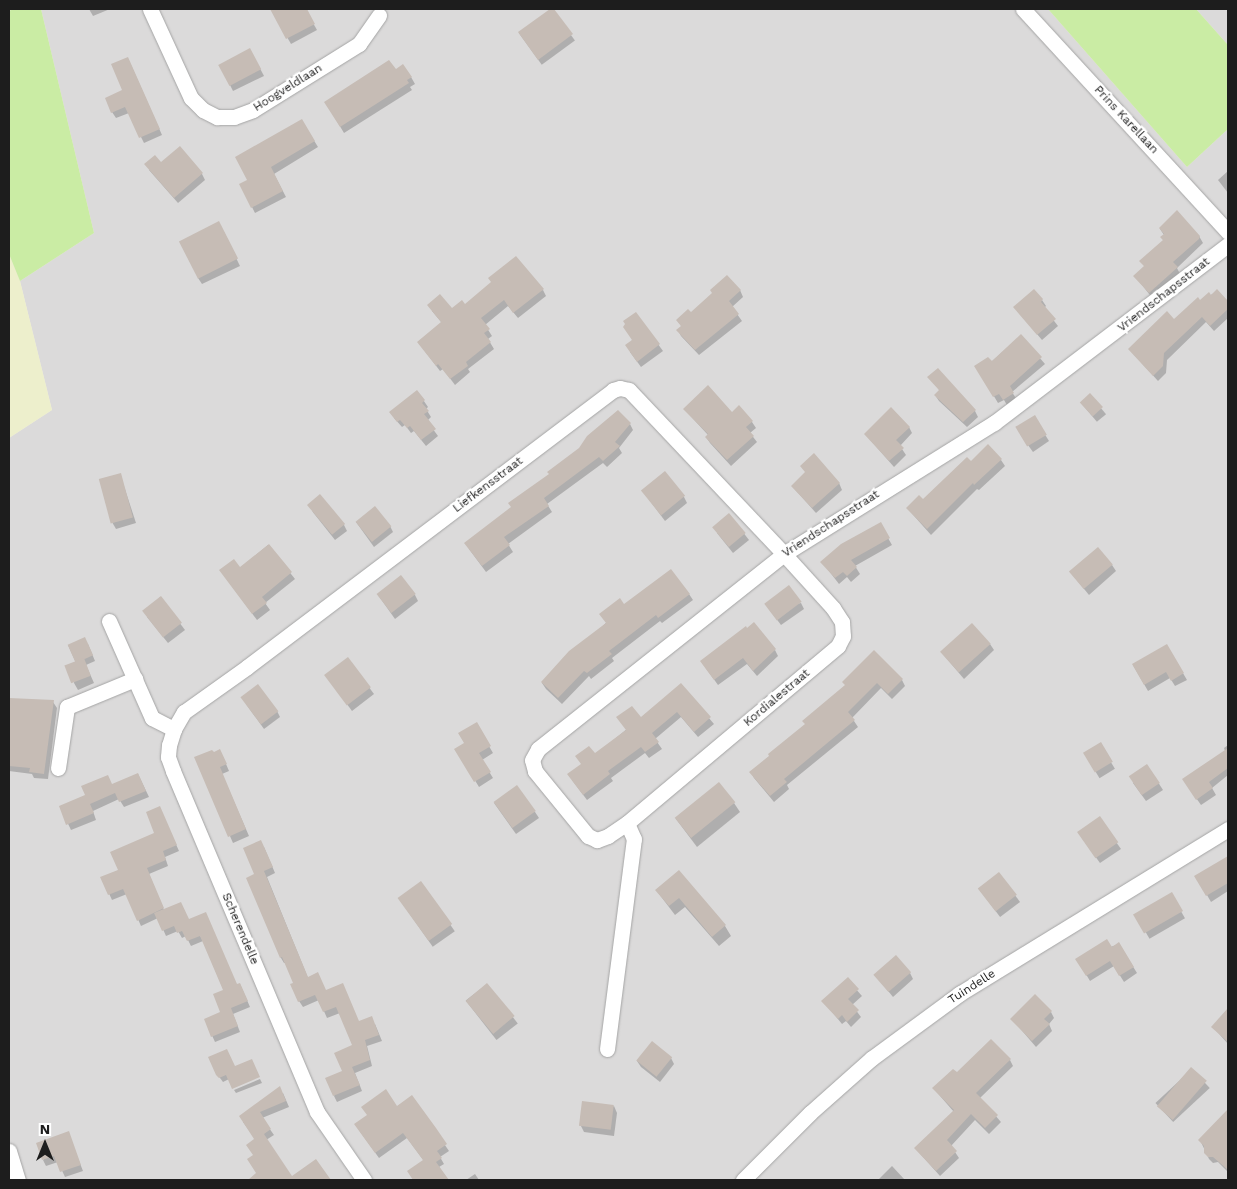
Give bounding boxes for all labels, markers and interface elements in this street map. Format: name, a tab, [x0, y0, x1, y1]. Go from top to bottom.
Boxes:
street label: Hoogveldlaan	[251, 61, 325, 115]
street label: Prins Karellaan	[1091, 83, 1161, 157]
street label: Vriendschapsstraat	[1115, 255, 1213, 335]
street label: Liefkensstraat	[450, 454, 526, 516]
street label: Vriendschapsstraat	[780, 487, 882, 561]
street label: Kordialestraat	[741, 666, 813, 730]
street label: Scherendelle	[218, 891, 262, 967]
street label: Tuindelle	[946, 966, 998, 1008]
north arrow	[20, 1119, 70, 1169]
text: N	[40, 1121, 50, 1137]

